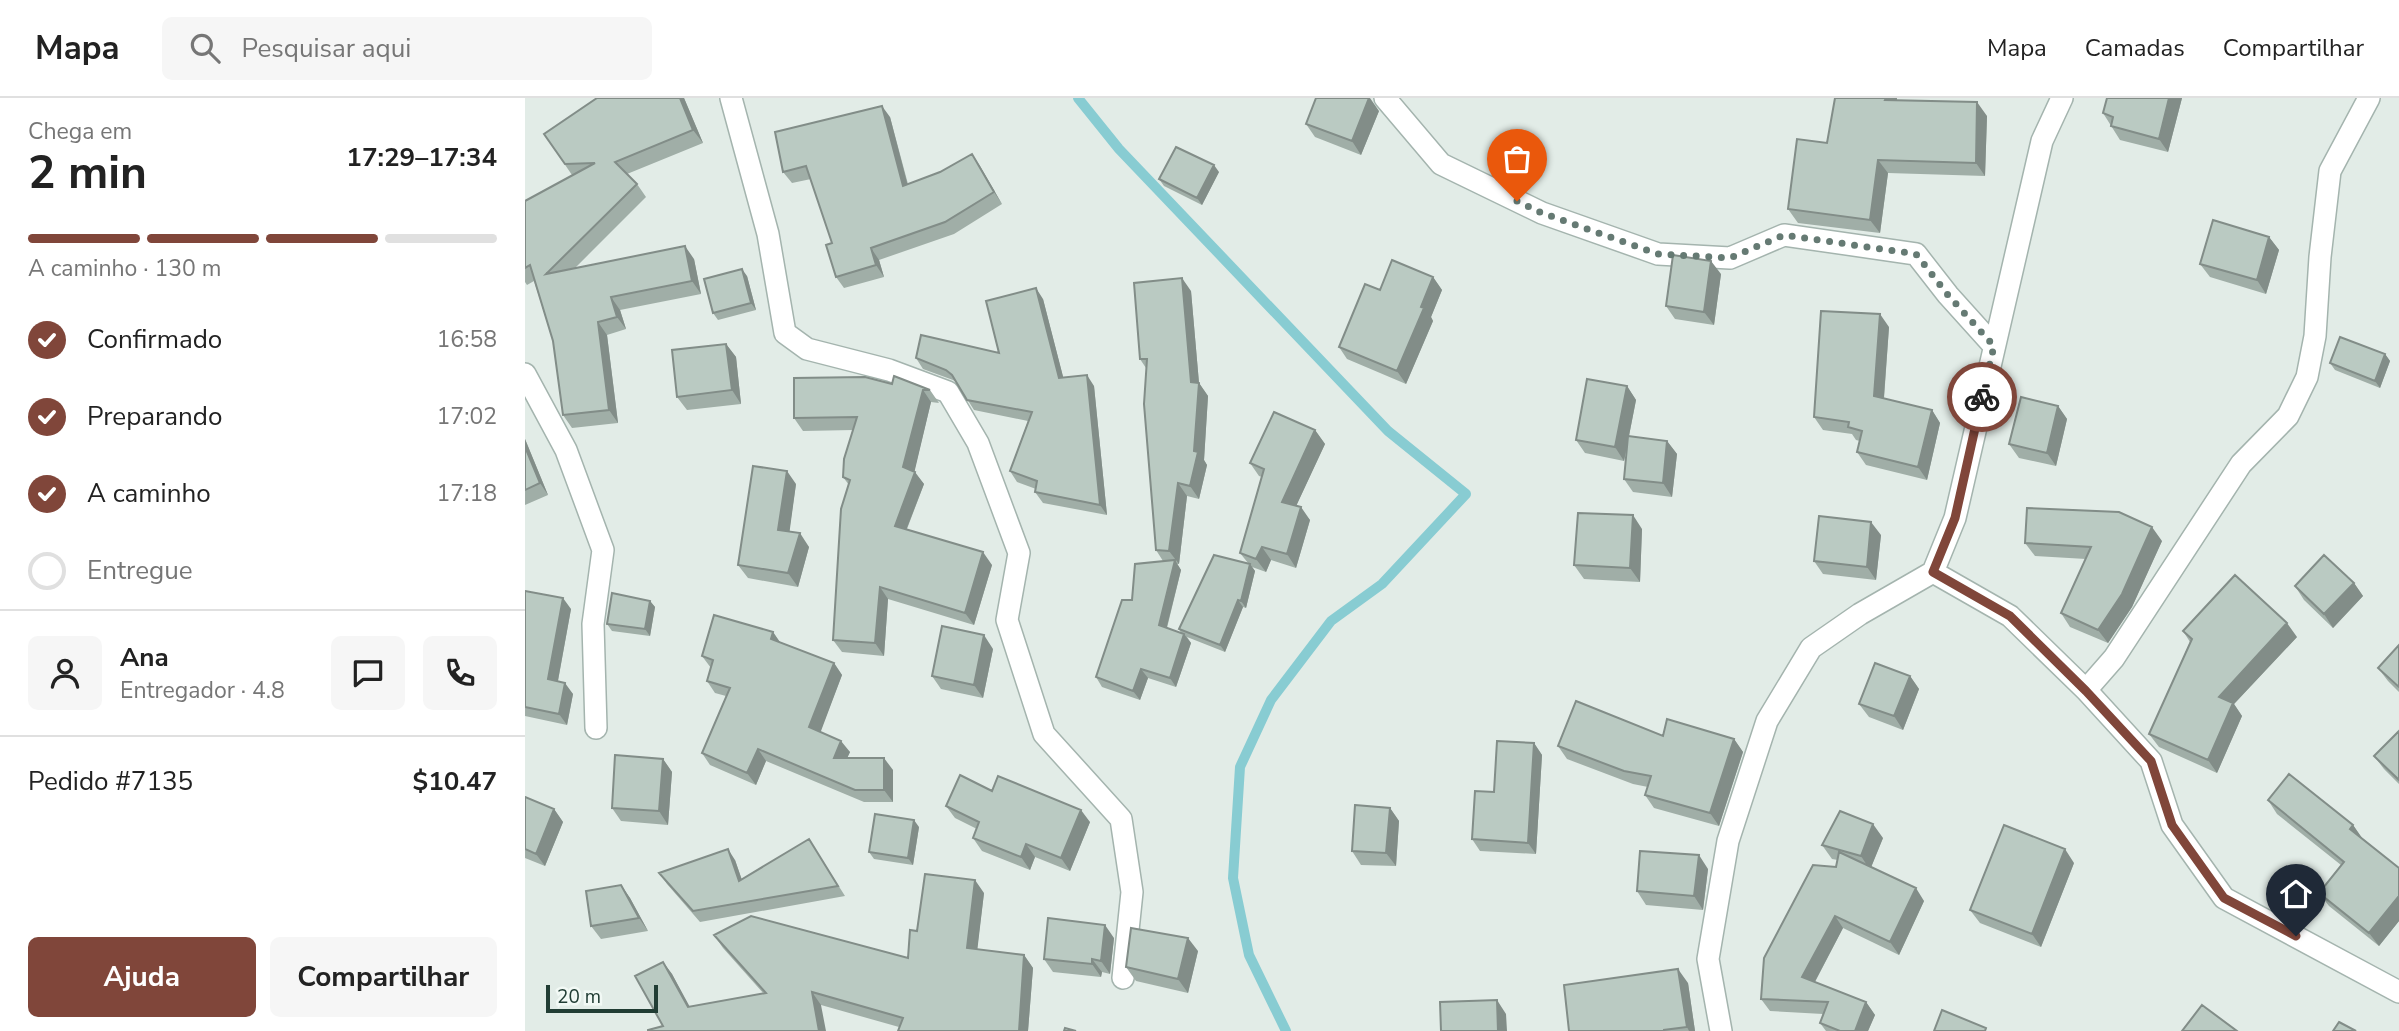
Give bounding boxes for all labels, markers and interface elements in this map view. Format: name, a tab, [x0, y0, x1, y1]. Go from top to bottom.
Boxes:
search box	[162, 17, 652, 80]
text: Mapa	[35, 26, 120, 71]
icon: search	[186, 29, 224, 67]
text: Pesquisar aqui	[242, 31, 411, 66]
text: Mapa	[1987, 32, 2047, 64]
text: Camadas	[2085, 32, 2185, 64]
text: Compartilhar	[2223, 32, 2364, 64]
text: Chega em	[28, 116, 132, 147]
pin	[1487, 129, 1547, 201]
text: 17:29–17:34	[346, 140, 497, 175]
icon: bag	[1498, 140, 1536, 178]
text: 2 min	[28, 141, 147, 204]
text: A caminho · 130 m	[28, 253, 221, 284]
icon: check	[28, 321, 66, 359]
text: Confirmado	[87, 322, 222, 357]
text: 16:58	[437, 324, 497, 355]
courier	[1947, 362, 2017, 432]
icon: bike	[1963, 378, 2001, 416]
icon: check	[28, 398, 66, 436]
text: Preparando	[87, 399, 222, 434]
text: 17:02	[437, 401, 497, 432]
icon: check	[28, 475, 66, 513]
text: A caminho	[87, 476, 211, 511]
text: 17:18	[437, 478, 497, 509]
text: Entregue	[87, 553, 193, 588]
button: person	[28, 636, 102, 710]
button: chat	[331, 636, 405, 710]
button: phone	[423, 636, 497, 710]
text: Ana	[120, 640, 169, 675]
text: Entregador · 4.8	[120, 675, 285, 706]
text: Pedido #7135	[28, 764, 193, 799]
text: $10.47	[413, 764, 497, 799]
pin	[2266, 864, 2326, 936]
icon: home	[2277, 875, 2315, 913]
button: Ajuda	[28, 937, 256, 1017]
button: Compartilhar	[270, 937, 497, 1017]
scale bar	[546, 982, 658, 1014]
text: 20 m	[557, 984, 601, 1010]

